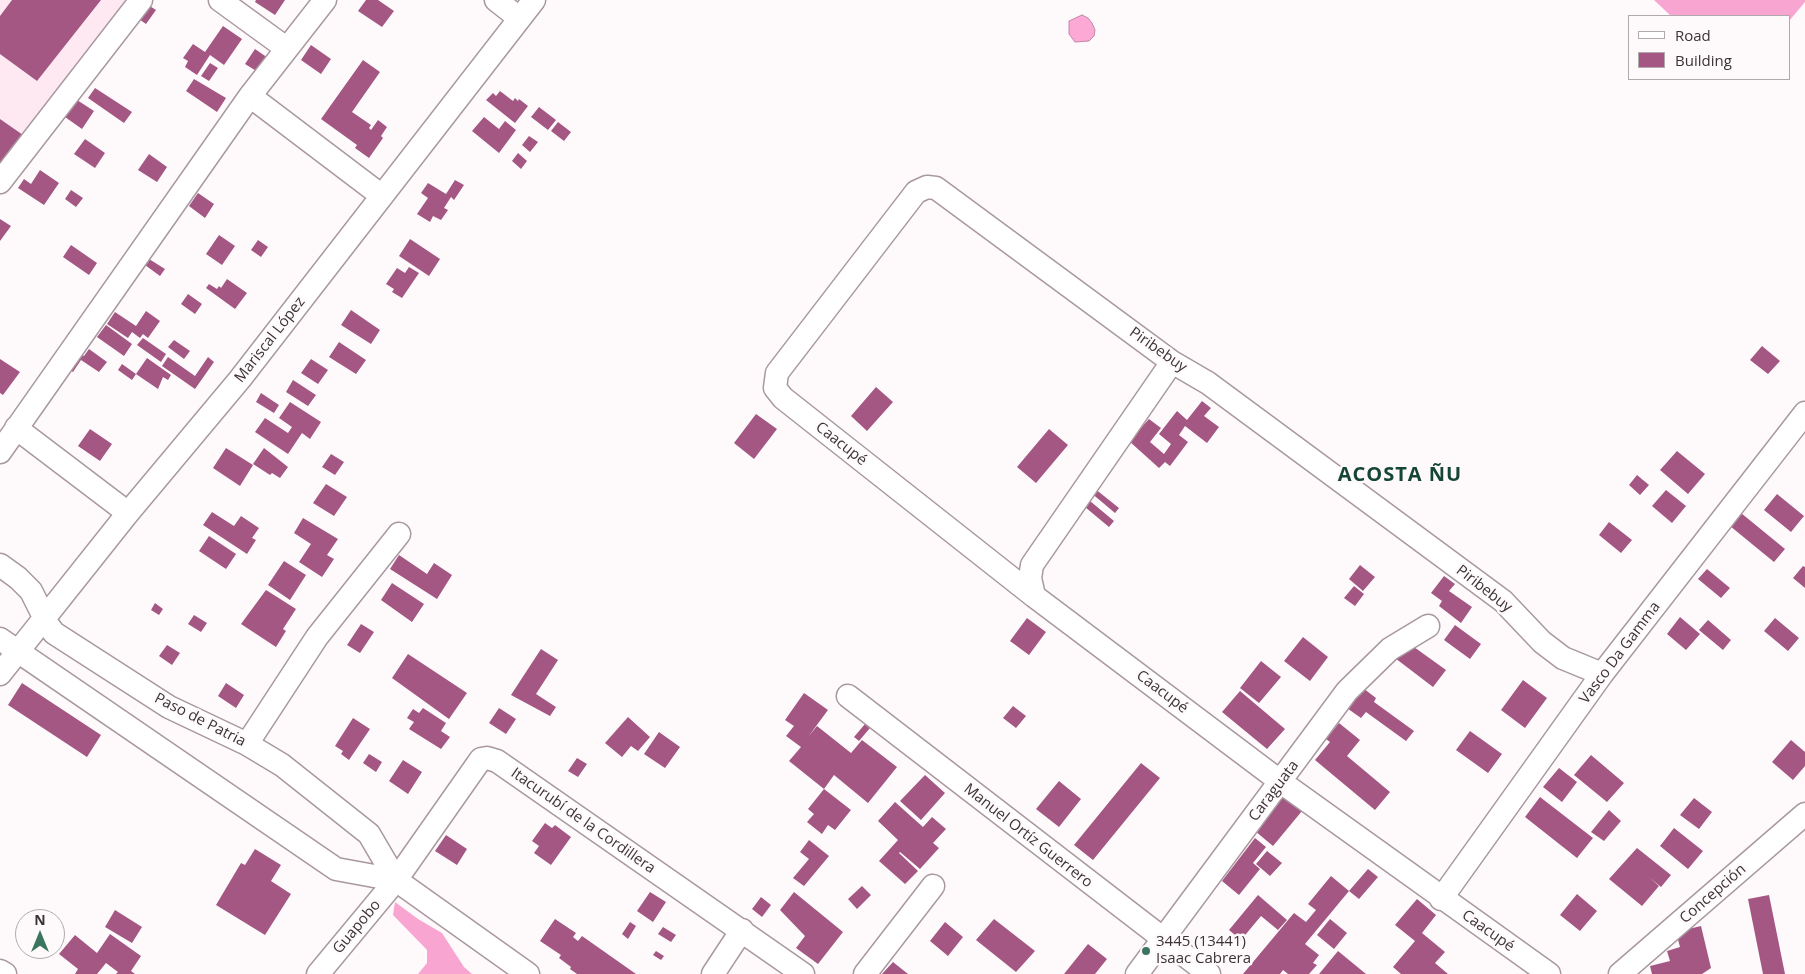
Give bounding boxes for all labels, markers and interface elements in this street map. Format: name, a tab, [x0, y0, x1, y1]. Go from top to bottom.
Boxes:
legend	[1628, 15, 1790, 80]
text: Road	[1675, 25, 1711, 45]
text: Building	[1675, 50, 1732, 70]
street label: Mariscal López	[231, 294, 309, 386]
street label: Piribebuy	[1126, 324, 1190, 376]
street label: Caacupé	[812, 418, 870, 470]
district label: ACOSTA ÑU	[1337, 463, 1463, 487]
street label: Piribebuy	[1452, 562, 1516, 616]
street label: Vasco Da Gamma	[1576, 598, 1664, 708]
street label: Caacupé	[1133, 667, 1191, 717]
street label: Paso de Patria	[151, 689, 249, 751]
street label: Caraguata	[1245, 757, 1303, 825]
street label: Itacurubí de la Cordillera	[507, 764, 659, 878]
street label: Manuel Ortíz Guerrero	[960, 780, 1096, 892]
street label: Concepción	[1676, 860, 1750, 928]
street label: Guapobo	[329, 896, 385, 958]
street label: Caacupé	[1458, 906, 1518, 956]
north arrow	[15, 909, 65, 959]
text: N	[34, 910, 46, 929]
place label: 3445 (13441) Isaac Cabrera	[1156, 933, 1251, 968]
marker: 3445 (13441) Isaac Cabrera	[1140, 945, 1152, 957]

